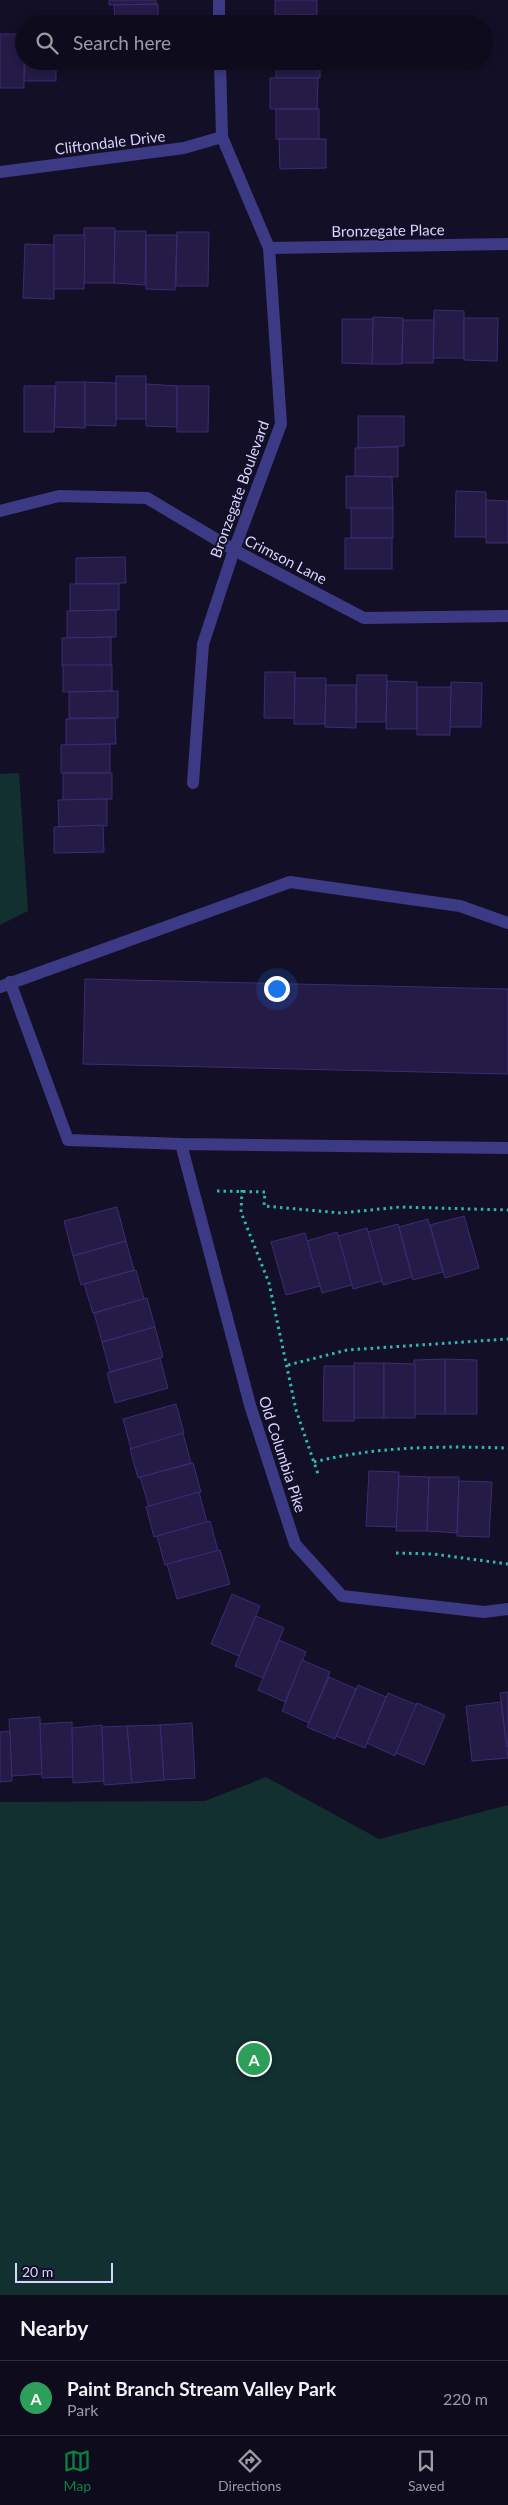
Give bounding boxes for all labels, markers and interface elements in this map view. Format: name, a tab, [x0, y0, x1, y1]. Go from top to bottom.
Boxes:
search box	[15, 15, 493, 70]
icon: search	[33, 29, 61, 57]
text: Search here	[73, 31, 171, 54]
street label: Cliftondale Drive	[54, 126, 166, 158]
street label: Bronzegate Place	[331, 220, 445, 240]
street label: Bronzegate Boulevard	[206, 418, 272, 560]
street label: Crimson Lane	[242, 531, 330, 587]
your location	[264, 976, 290, 1002]
street label: Old Columbia Pike	[256, 1394, 310, 1515]
pin: A	[238, 2040, 270, 2078]
scale bar	[15, 2260, 112, 2283]
text: 20 m	[22, 2263, 53, 2280]
text: Nearby	[20, 2315, 88, 2340]
text: Paint Branch Stream Valley Park	[67, 2377, 336, 2400]
text: A	[30, 2389, 42, 2408]
text: 220 m	[443, 2389, 488, 2408]
text: Park	[67, 2400, 98, 2419]
tab: Map	[63, 2447, 91, 2494]
tab: Directions	[218, 2447, 281, 2494]
tab: Saved	[408, 2447, 445, 2494]

